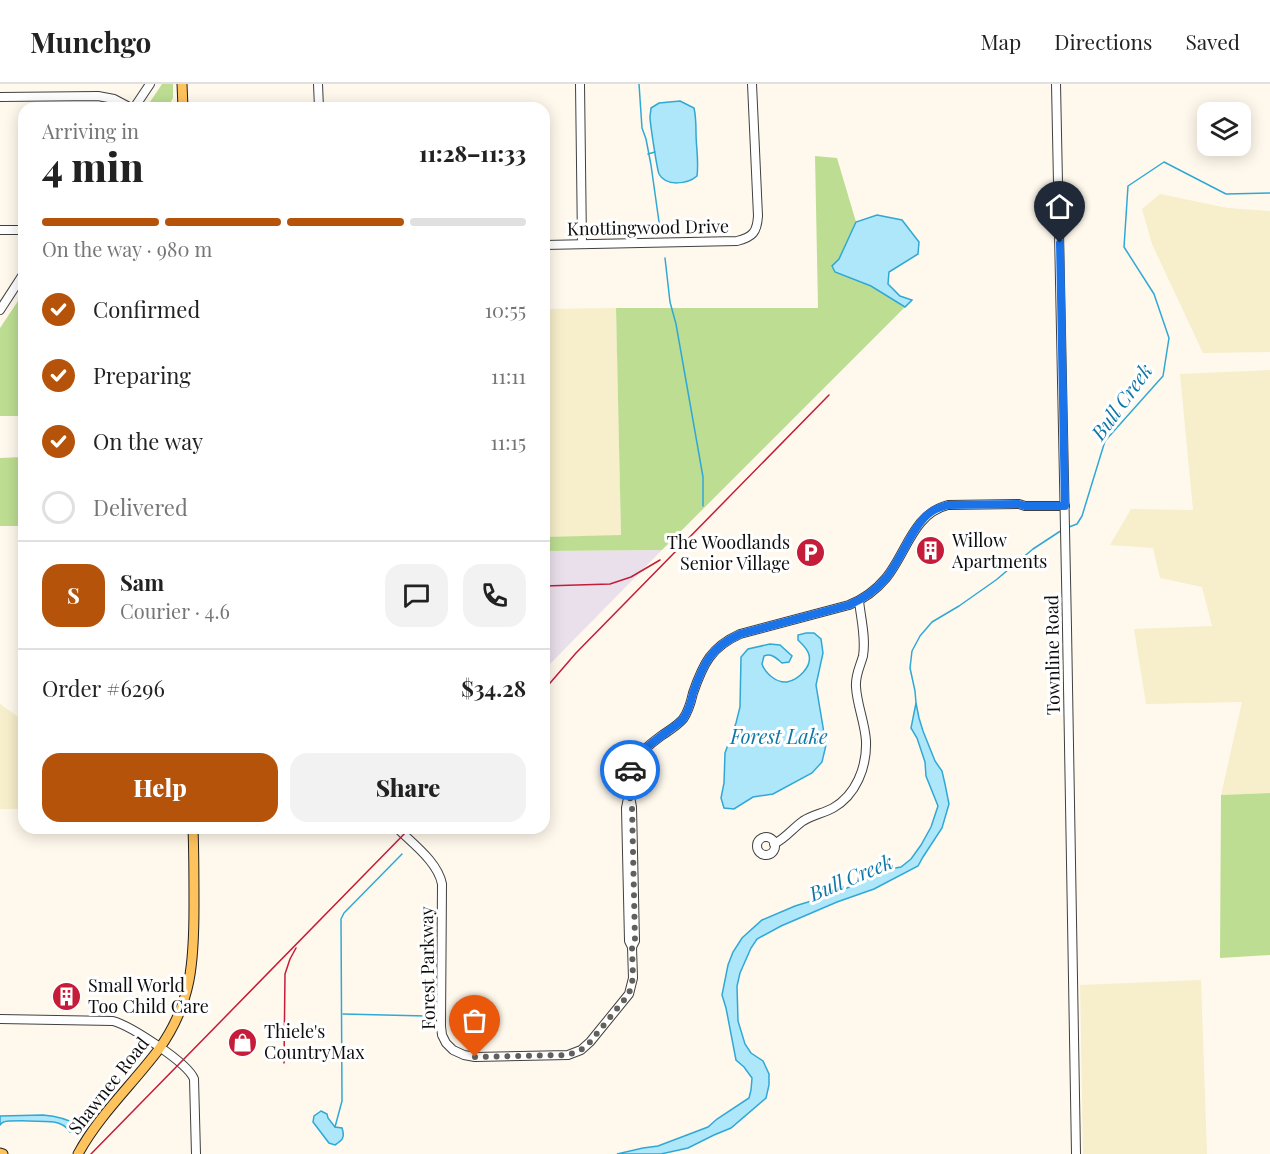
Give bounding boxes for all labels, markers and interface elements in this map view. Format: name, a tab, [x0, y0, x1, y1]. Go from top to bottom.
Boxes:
text: Munchgo	[30, 23, 151, 60]
text: Map	[980, 27, 1021, 55]
text: Directions	[1054, 27, 1152, 55]
text: Saved	[1185, 27, 1240, 55]
map controls	[1197, 102, 1251, 156]
button: layers	[1197, 102, 1251, 156]
text: Arriving in	[42, 117, 139, 144]
text: 11:28–11:33	[419, 138, 526, 168]
text: 4 min	[42, 140, 144, 192]
pin	[1034, 181, 1085, 243]
icon: home	[1043, 190, 1076, 223]
street label: Knottingwood Drive	[567, 214, 729, 240]
text: On the way · 980 m	[42, 235, 212, 262]
icon: check	[42, 293, 75, 326]
text: Confirmed	[93, 294, 200, 324]
text: 10:55	[485, 296, 526, 323]
water label: Bull Creek	[1083, 357, 1158, 446]
icon: check	[42, 359, 75, 392]
text: Preparing	[93, 360, 191, 390]
text: 11:11	[491, 362, 526, 389]
icon: check	[42, 425, 75, 458]
text: On the way	[93, 426, 203, 456]
text: 11:15	[490, 428, 526, 455]
text: Delivered	[93, 492, 188, 522]
place label: Willow Apartments	[951, 528, 1047, 573]
place label: The Woodlands Senior Village	[667, 530, 790, 575]
building icon: Willow Apartments	[915, 535, 947, 567]
parking icon: The Woodlands Senior Village	[795, 537, 827, 569]
button: chat	[385, 564, 448, 627]
button: phone	[463, 564, 526, 627]
text: Sam	[120, 567, 164, 597]
text: S	[67, 580, 80, 610]
street label: Townline Road	[1039, 594, 1065, 715]
text: Courier · 4.6	[120, 597, 230, 624]
text: Order #6296	[42, 673, 165, 703]
text: $34.28	[461, 673, 526, 703]
water label: Forest Lake	[729, 722, 828, 749]
courier	[600, 740, 660, 800]
button: Help	[42, 753, 278, 822]
button: Share	[290, 753, 526, 822]
icon: car	[614, 754, 647, 787]
water label: Bull Creek	[804, 847, 896, 907]
street label: Forest Parkway	[414, 906, 440, 1030]
place label: Small World Too Child Care	[88, 973, 209, 1018]
building icon: Small World Too Child Care	[51, 980, 83, 1012]
pin	[449, 995, 500, 1057]
icon: bag	[458, 1004, 491, 1037]
place label: Thiele's CountryMax	[264, 1019, 365, 1064]
shop icon: Thiele's CountryMax	[227, 1026, 259, 1058]
street label: Shawnee Road	[63, 1031, 154, 1139]

